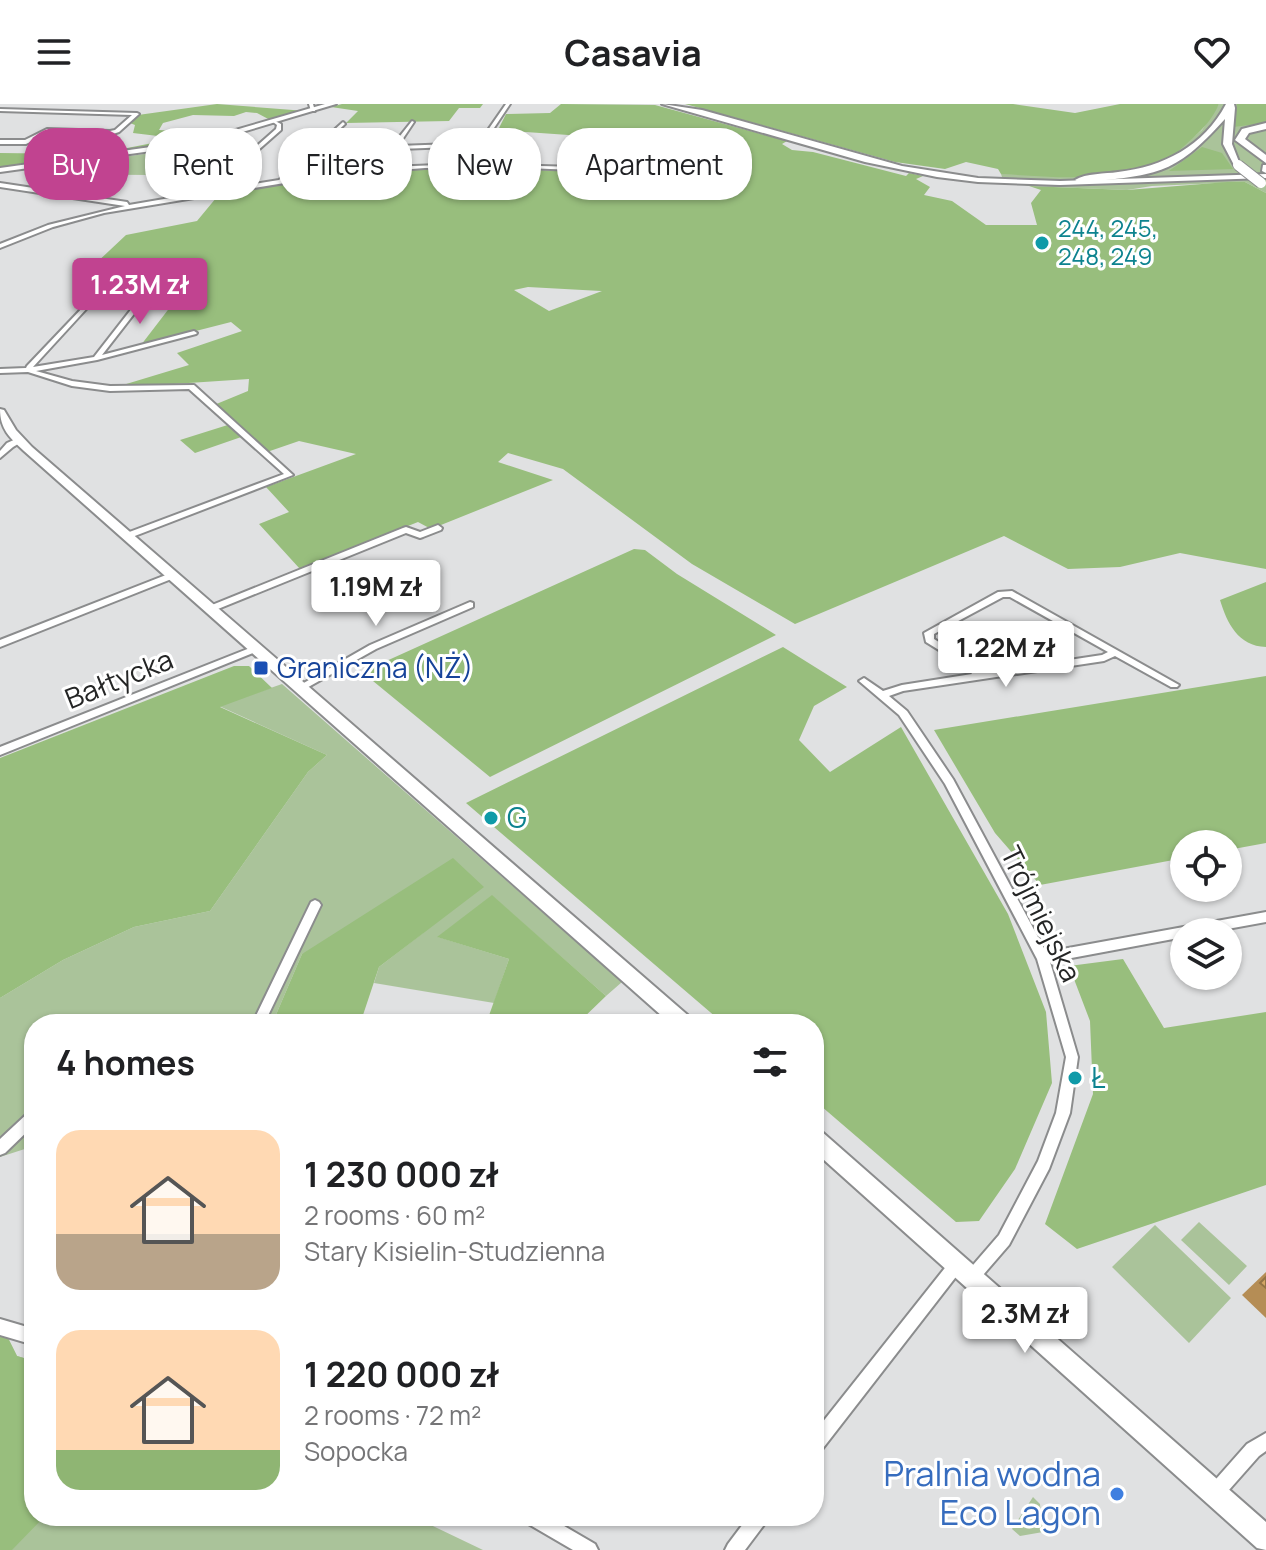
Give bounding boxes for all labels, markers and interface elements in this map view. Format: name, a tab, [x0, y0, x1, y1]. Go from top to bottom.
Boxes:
text: Casavia	[564, 28, 702, 77]
icon: menu	[32, 30, 76, 74]
icon: heart	[1190, 30, 1234, 74]
chip: Buy	[24, 128, 129, 200]
chip: Rent	[145, 128, 262, 200]
chip: Filters	[278, 128, 412, 200]
chip: New	[428, 128, 541, 200]
chip: Apartment	[557, 128, 752, 200]
place label: 244, 245, 248, 249	[1058, 211, 1158, 272]
marker: 244, 245, 248, 249	[1033, 234, 1051, 252]
pin: 1.23M zł	[57, 258, 223, 326]
text: 1.23M zł	[90, 266, 190, 302]
pin: 1.19M zł	[293, 560, 459, 628]
text: 1.19M zł	[329, 568, 423, 604]
pin: 1.22M zł	[923, 621, 1089, 689]
text: 1.22M zł	[956, 629, 1056, 665]
street label: Bałtycka	[59, 639, 178, 717]
place label: Graniczna (NŻ)	[277, 648, 473, 686]
marker: Graniczna (NŻ)	[252, 659, 270, 677]
place label: G	[507, 798, 527, 836]
marker: G	[482, 809, 500, 827]
map controls	[1170, 830, 1242, 990]
button: locate	[1170, 830, 1242, 902]
street label: Trójmiejska	[993, 839, 1091, 988]
button: layers	[1170, 918, 1242, 990]
text: 4 homes	[56, 1039, 195, 1085]
icon: filters	[748, 1040, 792, 1084]
place label: Ł	[1091, 1058, 1106, 1096]
marker: Ł	[1066, 1069, 1084, 1087]
text: 1 230 000 zł	[304, 1151, 499, 1197]
icon: home	[120, 1162, 216, 1258]
text: 2 rooms · 60 m²	[304, 1197, 486, 1233]
text: Stary Kisielin-Studzienna	[304, 1233, 605, 1269]
pin: 2.3M zł	[951, 1287, 1099, 1355]
text: 2.3M zł	[980, 1295, 1070, 1331]
text: 1 220 000 zł	[304, 1351, 500, 1397]
icon: home	[120, 1362, 216, 1458]
text: 2 rooms · 72 m²	[304, 1397, 481, 1433]
text: Sopocka	[304, 1433, 408, 1469]
place label: Pralnia wodna Eco Lagon	[883, 1450, 1101, 1535]
marker: Pralnia wodna Eco Lagon	[1108, 1485, 1126, 1503]

